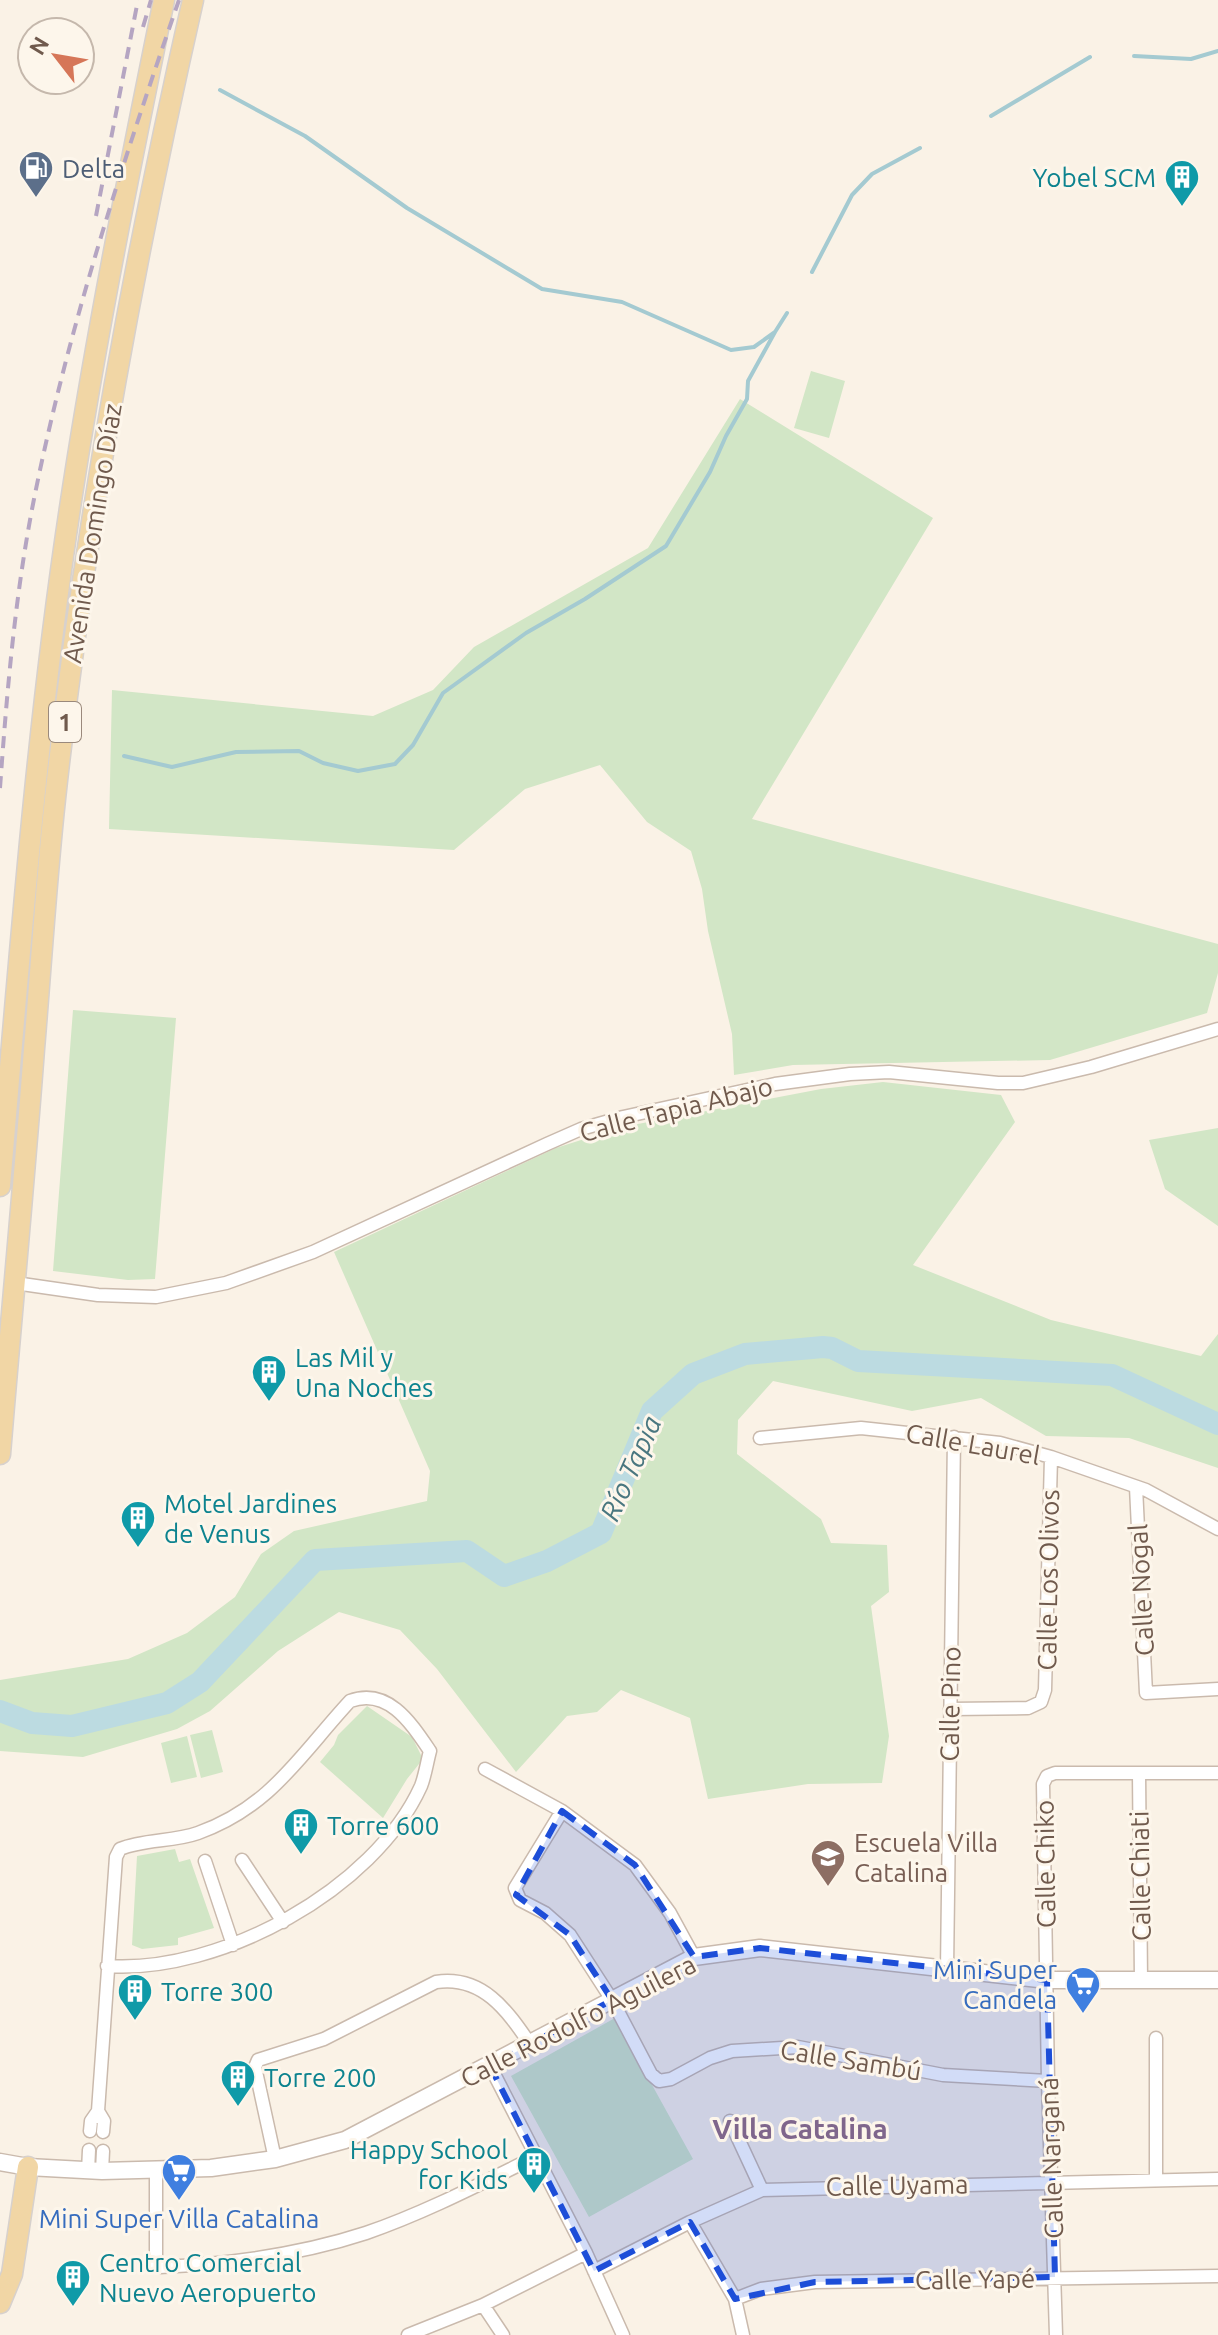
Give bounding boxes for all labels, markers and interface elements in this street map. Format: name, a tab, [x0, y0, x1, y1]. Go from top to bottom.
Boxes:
north arrow	[16, 16, 96, 96]
text: N	[23, 32, 53, 59]
fuel station icon: Delta	[17, 149, 55, 199]
place label: Delta	[62, 154, 125, 183]
building icon: Yobel SCM	[1163, 158, 1201, 208]
place label: Yobel SCM	[1032, 163, 1156, 192]
street label: Avenida Domingo Díaz	[57, 401, 127, 665]
road number: 1	[49, 702, 81, 742]
street label: Calle Tapia Abajo	[576, 1071, 776, 1147]
place label: Las Mil y Una Noches	[295, 1343, 433, 1402]
building icon: Las Mil y Una Noches	[250, 1353, 288, 1403]
water label: Río Tapia	[593, 1411, 667, 1525]
street label: Calle Laurel	[904, 1418, 1043, 1470]
place label: Motel Jardines de Venus	[164, 1489, 337, 1548]
street label: Calle Los Olivos	[1032, 1489, 1064, 1671]
building icon: Motel Jardines de Venus	[119, 1499, 157, 1549]
street label: Calle Nogal	[1123, 1523, 1159, 1657]
street label: Calle Pino	[934, 1646, 966, 1762]
street label: Calle Chiko	[1029, 1800, 1061, 1928]
building icon: Torre 600	[282, 1806, 320, 1856]
place label: Torre 600	[327, 1811, 439, 1840]
street label: Calle Chiati	[1124, 1811, 1156, 1941]
place label: Escuela Villa Catalina	[854, 1828, 998, 1887]
school or university icon: Escuela Villa Catalina	[809, 1838, 847, 1888]
street label: Calle Rodolfo Aguilera	[455, 1949, 701, 2093]
place label: Mini Super Candela	[933, 1955, 1057, 2014]
supermarket icon: Mini Super Candela	[1064, 1965, 1102, 2015]
building icon: Torre 300	[116, 1972, 154, 2022]
place label: Torre 300	[161, 1977, 273, 2006]
street label: Calle Sambú	[778, 2035, 924, 2085]
building icon: Torre 200	[219, 2058, 257, 2108]
place label: Torre 200	[264, 2063, 376, 2092]
street label: Calle Narganá	[1034, 2077, 1068, 2239]
district label: Villa Catalina	[712, 2113, 888, 2144]
place label: Happy School for Kids	[350, 2135, 508, 2194]
building icon: Happy School for Kids	[515, 2145, 553, 2195]
supermarket icon: Mini Super Villa Catalina	[160, 2152, 198, 2202]
street label: Calle Uyama	[825, 2169, 969, 2201]
place label: Mini Super Villa Catalina	[39, 2204, 319, 2233]
place label: Centro Comercial Nuevo Aeropuerto	[99, 2248, 316, 2307]
building icon: Centro Comercial Nuevo Aeropuerto	[54, 2258, 92, 2308]
street label: Calle Yapé	[915, 2263, 1035, 2295]

